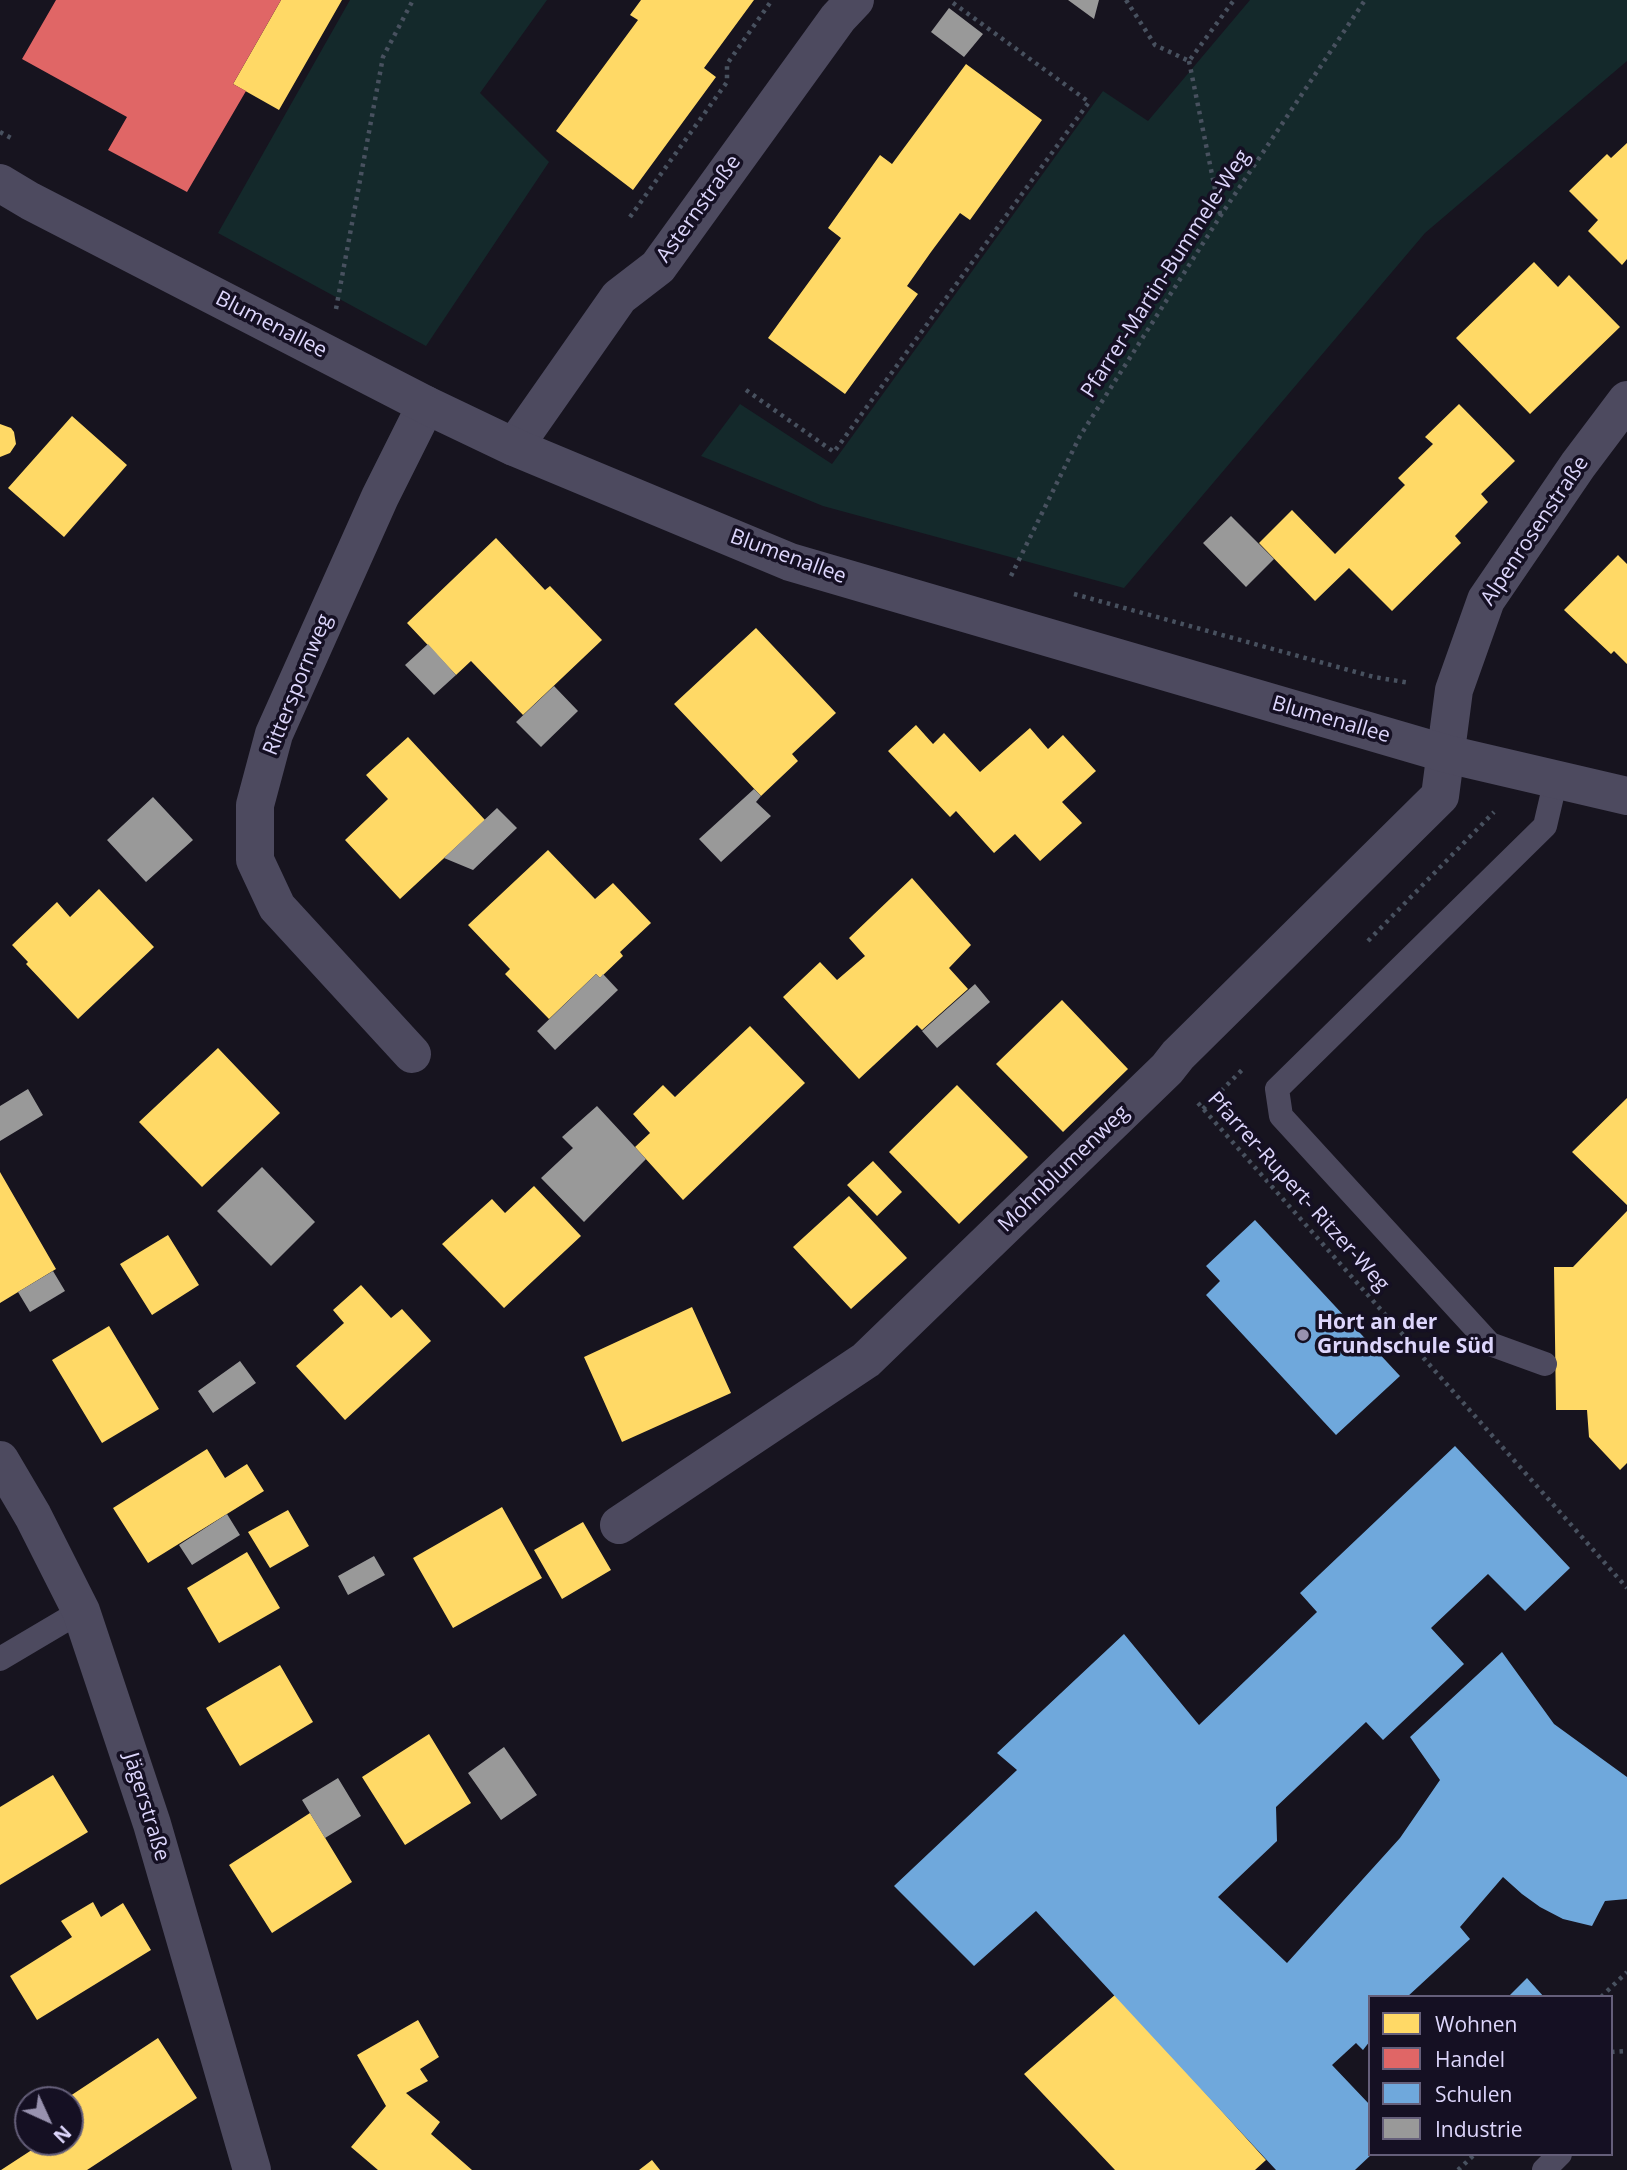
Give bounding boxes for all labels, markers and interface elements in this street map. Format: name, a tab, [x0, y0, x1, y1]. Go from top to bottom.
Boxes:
street label: Pfarrer-Martin-Bummele-Weg	[1076, 145, 1256, 403]
street label: Asternstraße	[652, 150, 746, 268]
street label: Blumenallee	[211, 286, 331, 364]
street label: Alpenrosenstraße	[1476, 452, 1594, 610]
street label: Blumenallee	[727, 524, 849, 590]
street label: Ritterspornweg	[258, 611, 338, 759]
street label: Blumenallee	[1269, 691, 1393, 749]
street label: Pfarrer-Rupert- Ritzer-Weg	[1202, 1087, 1394, 1297]
street label: Mohnblumenweg	[993, 1100, 1135, 1238]
place label: Hort an der Grundschule Süd	[1317, 1310, 1494, 1360]
marker: Hort an der Grundschule Süd	[1295, 1327, 1311, 1343]
street label: Jägerstraße	[118, 1750, 174, 1864]
legend	[1368, 1995, 1613, 2156]
text: Wohnen	[1435, 2010, 1517, 2038]
text: Handel	[1435, 2045, 1505, 2073]
text: Schulen	[1435, 2080, 1512, 2108]
north arrow	[14, 2086, 84, 2156]
text: Industrie	[1435, 2115, 1523, 2143]
text: N	[48, 2120, 77, 2149]

